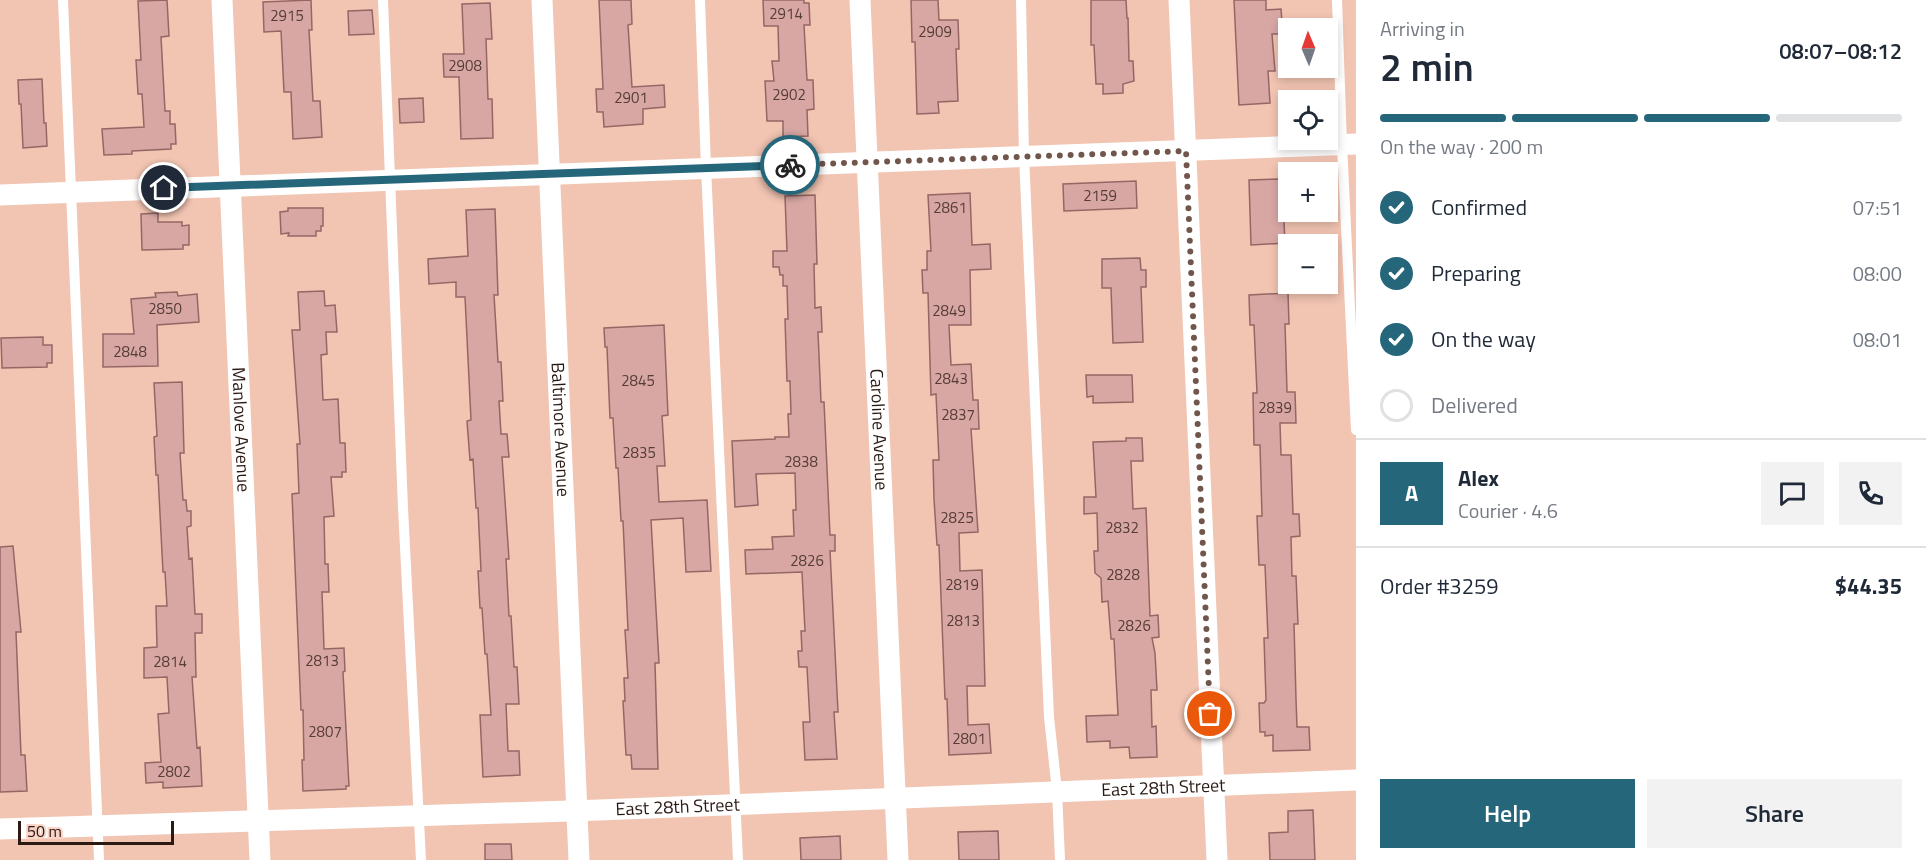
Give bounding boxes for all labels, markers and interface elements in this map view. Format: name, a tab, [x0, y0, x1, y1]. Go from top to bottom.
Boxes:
house number: 2914	[769, 2, 803, 25]
house number: 2915	[270, 4, 304, 27]
text: Arriving in	[1380, 13, 1465, 44]
north arrow	[1278, 18, 1338, 78]
map controls	[1278, 18, 1338, 294]
house number: 2909	[918, 20, 952, 43]
text: 08:07–08:12	[1779, 34, 1902, 68]
text: 2 min	[1380, 37, 1474, 96]
house number: 2908	[448, 54, 482, 77]
house number: 2902	[772, 83, 806, 106]
house number: 2901	[614, 86, 648, 109]
button: locate	[1278, 90, 1338, 150]
text: On the way · 200 m	[1380, 131, 1543, 162]
courier	[760, 135, 820, 195]
icon: bike	[774, 149, 807, 182]
pin	[138, 162, 189, 213]
button: +	[1278, 162, 1338, 222]
icon: home	[147, 171, 180, 204]
house number: 2159	[1083, 184, 1117, 207]
text: Confirmed	[1431, 190, 1527, 224]
icon: check	[1380, 191, 1413, 224]
text: 07:51	[1853, 192, 1902, 223]
house number: 2861	[933, 196, 967, 219]
button: −	[1278, 234, 1338, 294]
text: Preparing	[1431, 256, 1521, 290]
icon: check	[1380, 257, 1413, 290]
text: 08:00	[1853, 258, 1902, 289]
house number: 2850	[148, 297, 182, 320]
house number: 2849	[932, 299, 966, 322]
text: On the way	[1431, 322, 1536, 356]
icon: check	[1380, 323, 1413, 356]
text: 08:01	[1853, 324, 1902, 355]
house number: 2848	[113, 340, 147, 363]
street label: Baltimore Avenue	[545, 362, 577, 497]
street label: Manlove Avenue	[225, 366, 258, 493]
house number: 2843	[934, 367, 968, 390]
street label: Caroline Avenue	[863, 368, 896, 491]
house number: 2845	[621, 369, 655, 392]
text: Delivered	[1431, 388, 1518, 422]
house number: 2839	[1258, 396, 1292, 419]
house number: 2837	[941, 403, 975, 426]
house number: 2835	[622, 441, 656, 464]
house number: 2838	[784, 450, 818, 473]
text: Alex	[1458, 461, 1499, 495]
button: chat	[1761, 462, 1824, 525]
button: phone	[1839, 462, 1902, 525]
text: A	[1405, 476, 1418, 510]
text: Courier · 4.6	[1458, 495, 1558, 526]
house number: 2825	[940, 506, 974, 529]
house number: 2832	[1105, 516, 1139, 539]
house number: 2826	[790, 549, 824, 572]
house number: 2828	[1106, 563, 1140, 586]
text: Order #3259	[1380, 569, 1499, 603]
text: $44.35	[1835, 569, 1902, 603]
house number: 2819	[945, 573, 979, 596]
house number: 2813	[946, 609, 980, 632]
house number: 2826	[1117, 614, 1151, 637]
house number: 2813	[305, 649, 339, 672]
house number: 2814	[153, 650, 187, 673]
pin	[1184, 688, 1235, 739]
icon: bag	[1193, 697, 1226, 730]
house number: 2807	[308, 720, 342, 743]
house number: 2801	[952, 727, 986, 750]
house number: 2802	[157, 760, 191, 783]
street label: East 28th Street	[1101, 771, 1227, 803]
button: Help	[1380, 779, 1635, 848]
button: Share	[1647, 779, 1902, 848]
street label: East 28th Street	[615, 790, 741, 822]
scale bar	[18, 818, 174, 846]
text: 50 m	[27, 819, 62, 843]

